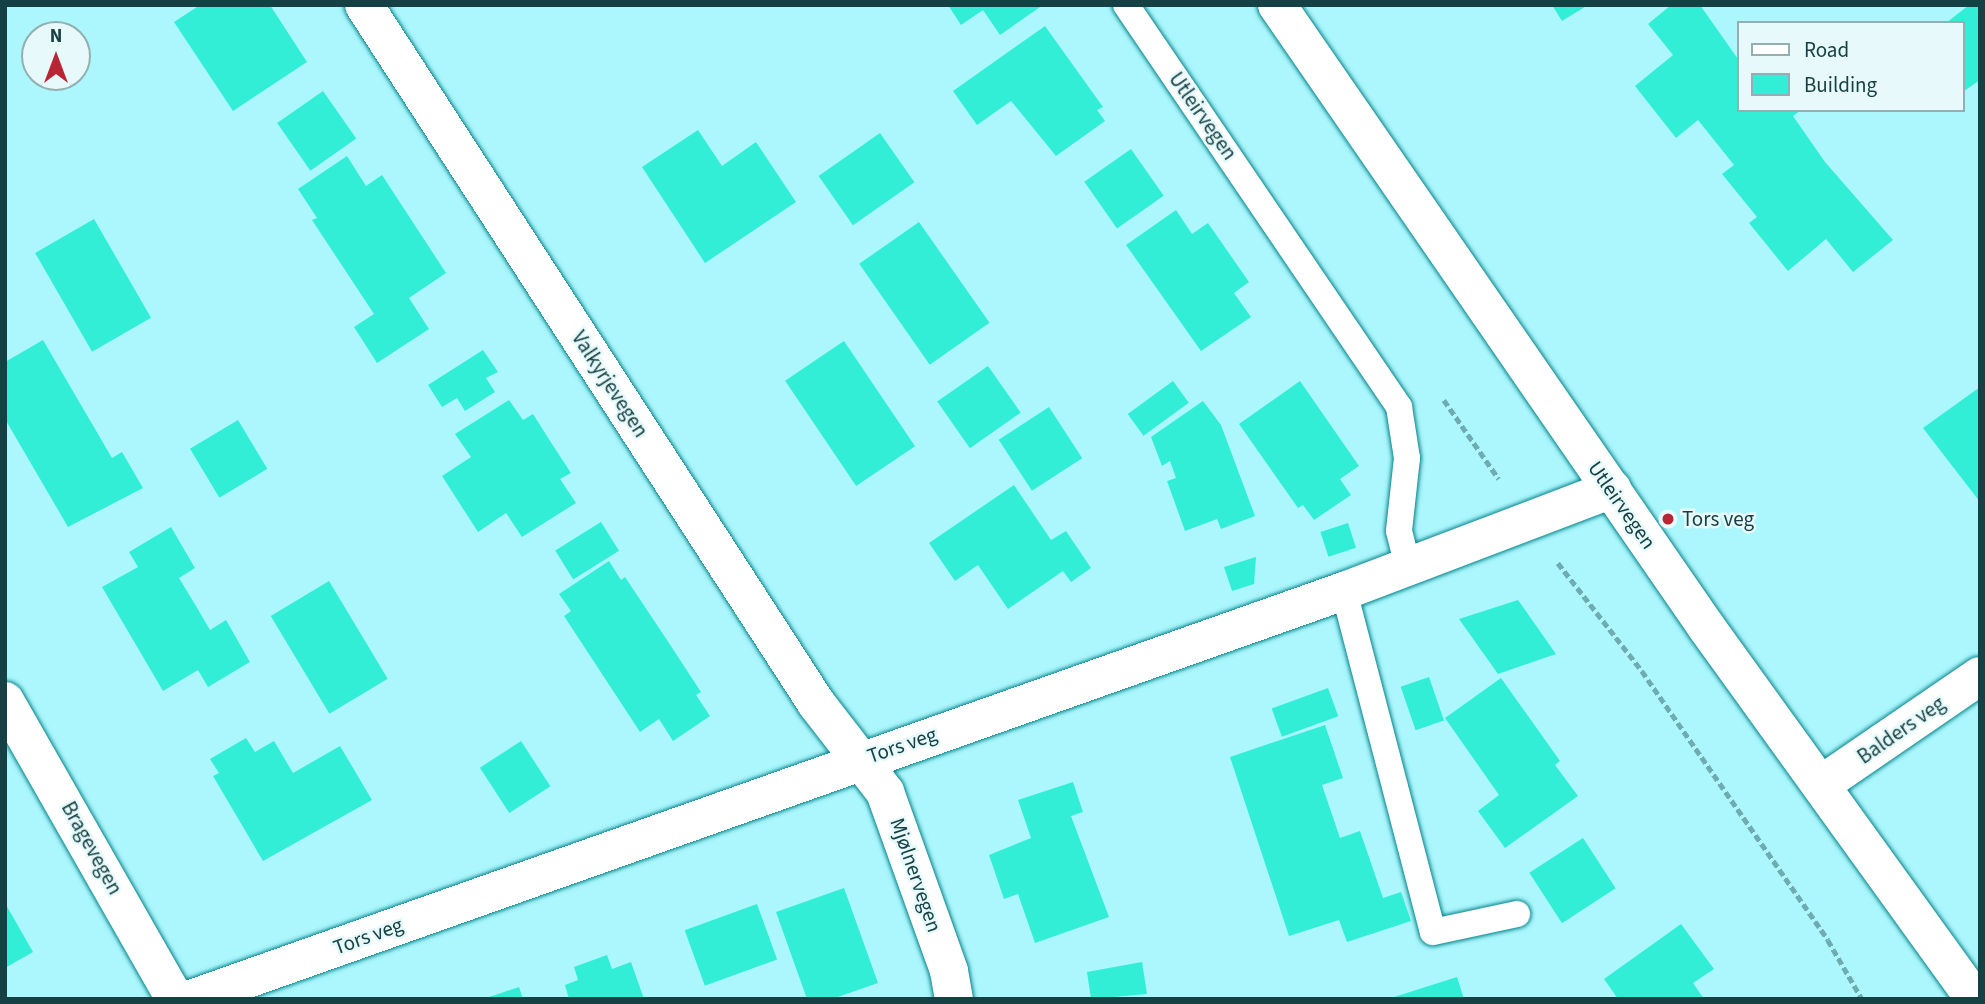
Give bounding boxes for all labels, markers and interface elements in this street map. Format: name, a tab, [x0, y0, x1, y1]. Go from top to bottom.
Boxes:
north arrow	[21, 21, 91, 91]
legend	[1736, 21, 1964, 112]
text: N	[50, 23, 62, 50]
text: Road	[1804, 35, 1849, 65]
street label: Utleirvegen	[1164, 67, 1242, 165]
text: Building	[1804, 70, 1877, 100]
street label: Valkyrjevegen	[566, 326, 654, 442]
street label: Utleirvegen	[1583, 456, 1661, 554]
place label: Tors veg	[1682, 506, 1754, 532]
marker: Tors veg	[1660, 511, 1676, 527]
street label: Balders veg	[1852, 691, 1950, 769]
street label: Tors veg	[864, 721, 940, 769]
street label: Bragevegen	[56, 797, 128, 899]
street label: Mjølnervegen	[885, 815, 947, 935]
street label: Tors veg	[330, 912, 406, 960]

